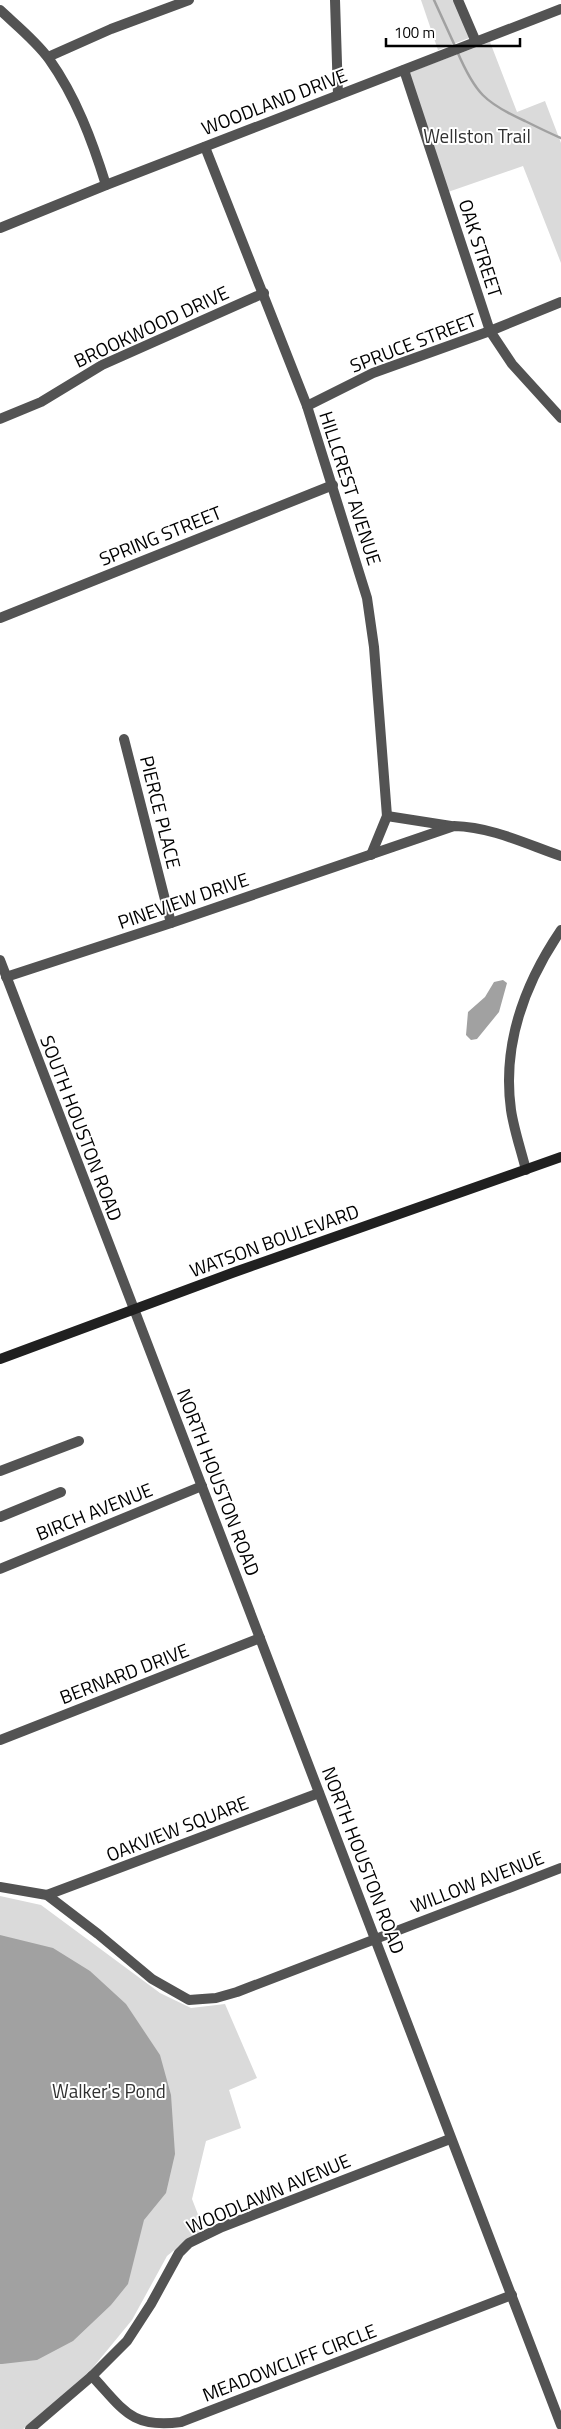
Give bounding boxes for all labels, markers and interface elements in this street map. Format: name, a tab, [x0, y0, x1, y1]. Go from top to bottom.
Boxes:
scale bar	[386, 15, 520, 47]
text: 100 m	[394, 21, 435, 44]
street label: WOODLAND DRIVE	[197, 60, 351, 142]
park label: Wellston Trail	[423, 121, 531, 150]
street label: OAK STREET	[452, 195, 510, 301]
street label: BROOKWOOD DRIVE	[69, 277, 233, 375]
street label: SPRUCE STREET	[345, 305, 481, 379]
street label: HILLCREST AVENUE	[312, 407, 390, 569]
street label: SPRING STREET	[94, 497, 226, 573]
street label: PIERCE PLACE	[133, 752, 189, 872]
street label: PINEVIEW DRIVE	[114, 864, 252, 936]
street label: SOUTH HOUSTON ROAD	[33, 1031, 131, 1225]
street label: WATSON BOULEVARD	[185, 1196, 363, 1284]
street label: NORTH HOUSTON ROAD	[170, 1384, 268, 1580]
street label: BIRCH AVENUE	[31, 1474, 157, 1548]
street label: BERNARD DRIVE	[55, 1635, 193, 1711]
street label: NORTH HOUSTON ROAD	[315, 1762, 413, 1958]
street label: OAKVIEW SQUARE	[102, 1788, 252, 1868]
street label: WILLOW AVENUE	[406, 1842, 548, 1920]
park label: Walker's Pond	[52, 2076, 166, 2105]
street label: WOODLAWN AVENUE	[181, 2145, 355, 2241]
street label: MEADOWCLIFF CIRCLE	[198, 2315, 380, 2409]

